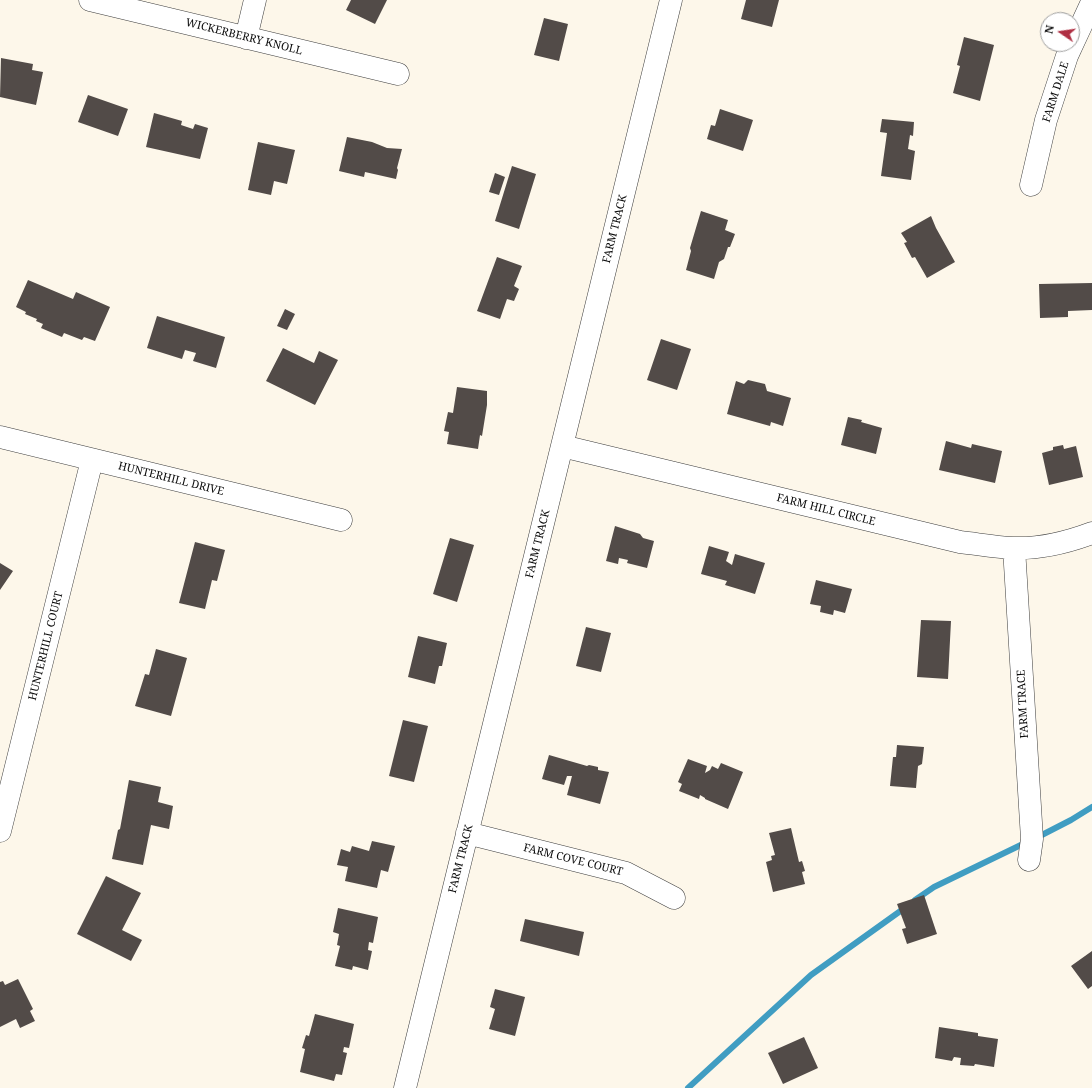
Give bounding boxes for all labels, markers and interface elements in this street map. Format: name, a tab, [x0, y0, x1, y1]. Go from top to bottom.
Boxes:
north arrow	[1040, 12, 1080, 52]
street label: WICKERBERRY KNOLL	[184, 16, 304, 58]
text: N	[1041, 24, 1057, 35]
street label: FARM DALE	[1040, 60, 1072, 124]
street label: FARM TRACK	[600, 194, 630, 264]
street label: HUNTERHILL DRIVE	[117, 459, 225, 499]
street label: FARM HILL CIRCLE	[775, 491, 877, 529]
street label: FARM TRACK	[523, 509, 553, 579]
street label: HUNTERHILL COURT	[26, 590, 66, 702]
street label: FARM TRACE	[1015, 669, 1031, 739]
street label: FARM TRACK	[446, 824, 476, 894]
street label: FARM COVE COURT	[522, 841, 624, 879]

